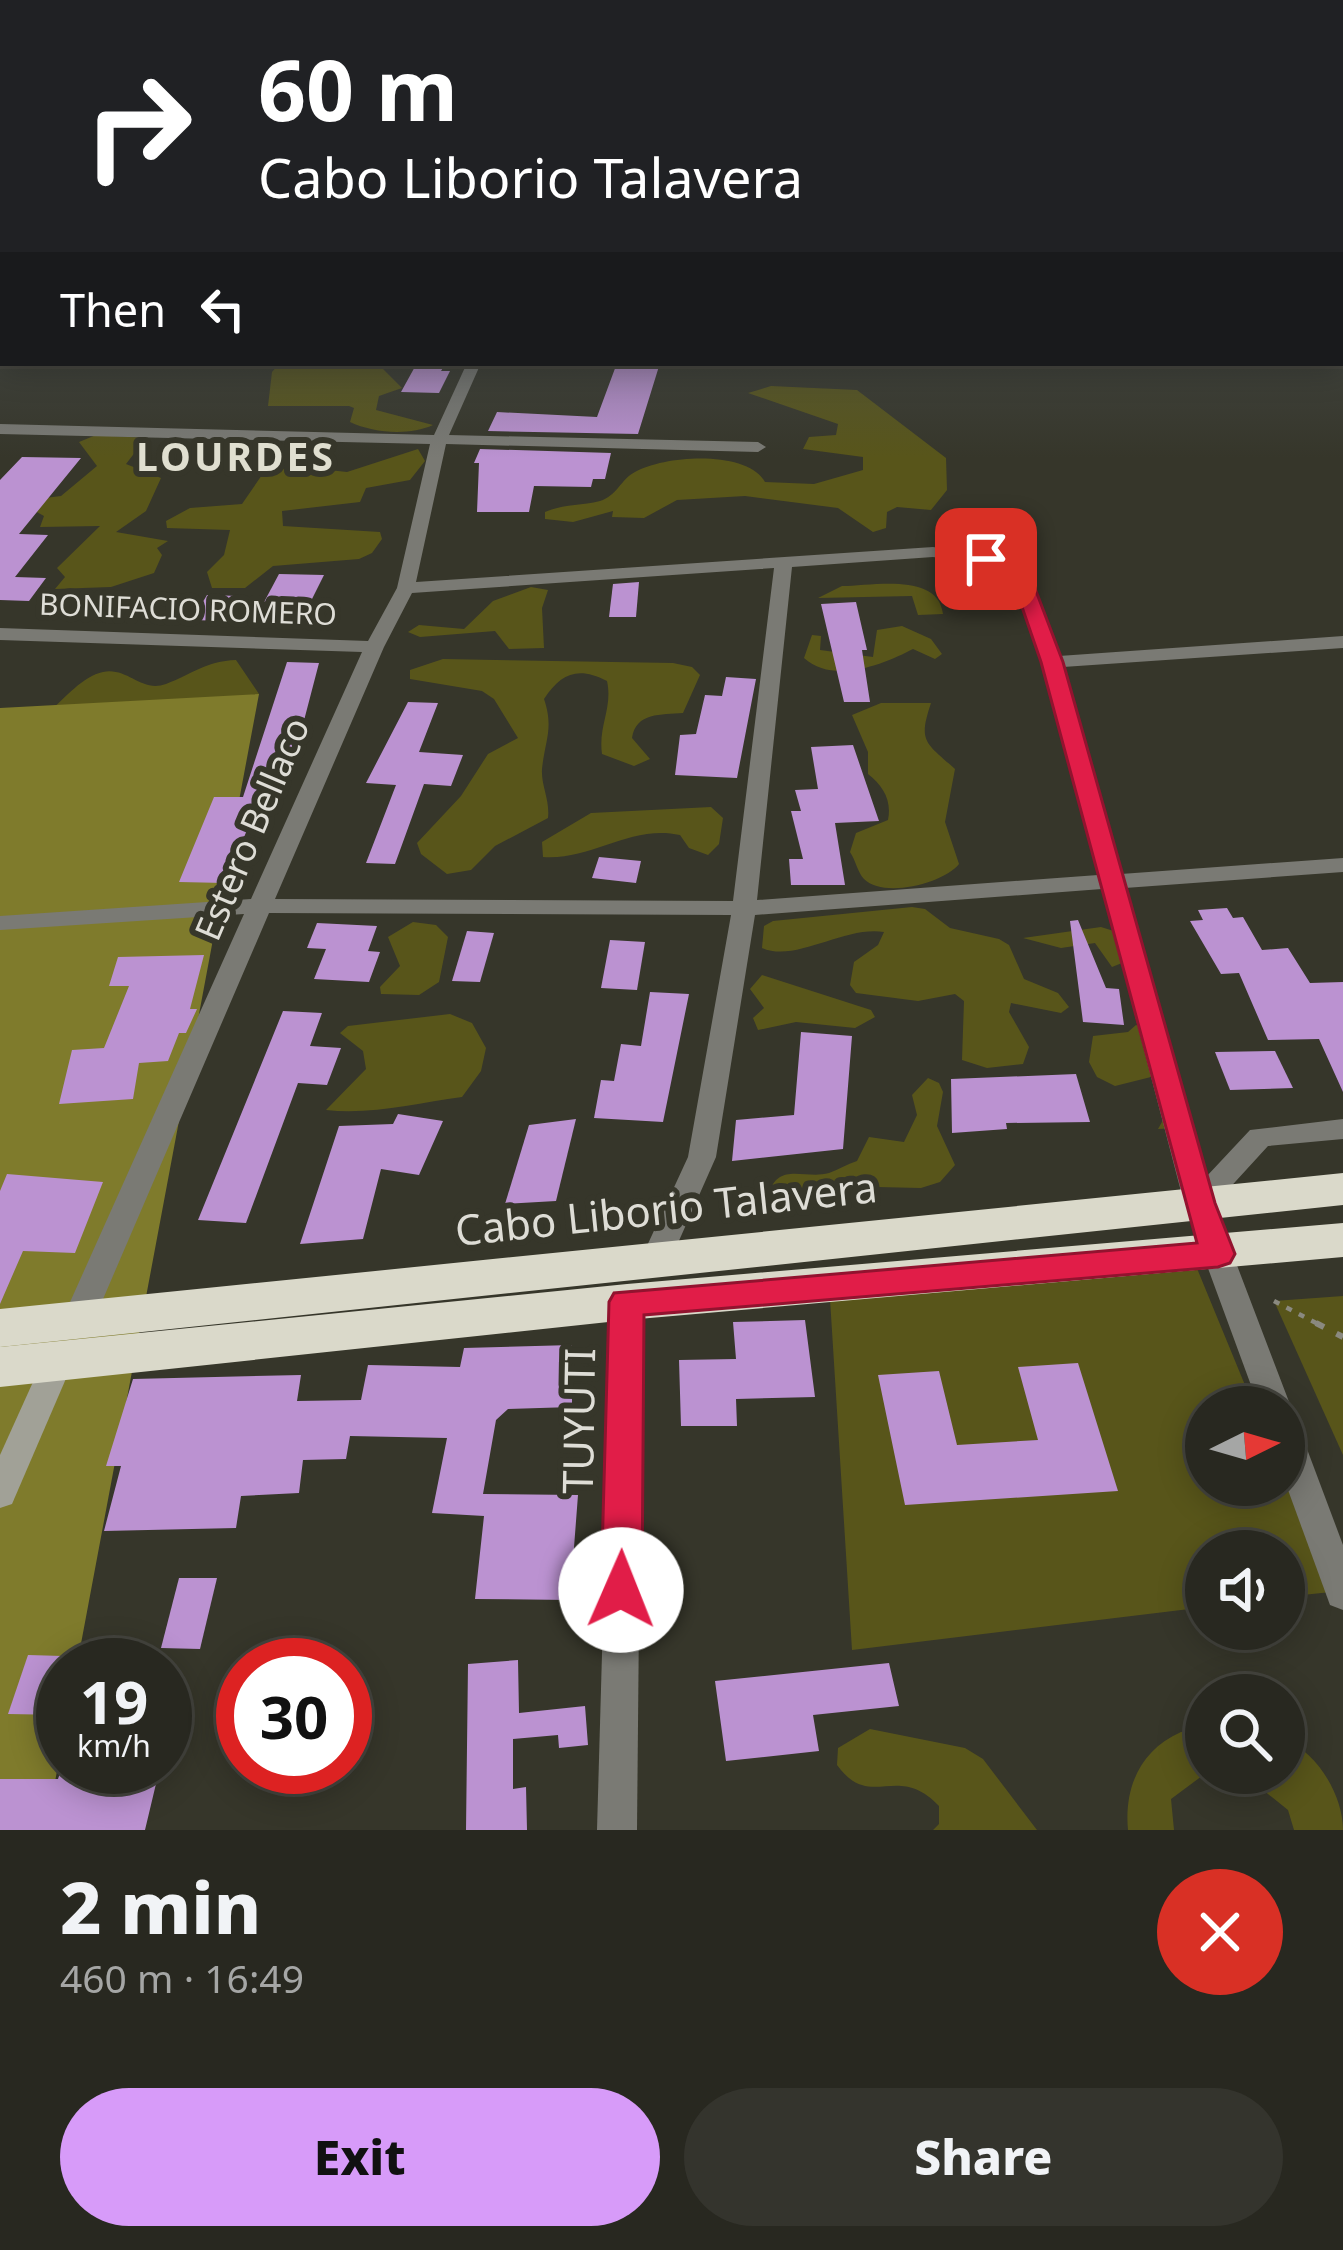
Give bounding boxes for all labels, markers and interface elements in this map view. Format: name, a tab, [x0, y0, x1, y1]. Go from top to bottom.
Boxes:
text: 60 m	[258, 31, 458, 146]
icon: right	[60, 48, 216, 204]
text: Cabo Liborio Talavera	[258, 140, 803, 214]
icon: left	[190, 276, 256, 342]
text: Then	[60, 279, 166, 340]
district label: LOURDES	[136, 429, 336, 482]
pin	[935, 508, 1037, 610]
icon: arrive	[953, 526, 1019, 592]
street label: BONIFACIO ROMERO	[38, 583, 338, 634]
street label: Estero Bellaco	[183, 710, 320, 948]
street label: Cabo Liborio Talavera	[452, 1157, 880, 1258]
street label: TUYUTI	[548, 1347, 607, 1495]
north arrow	[1185, 1386, 1305, 1506]
map controls	[1185, 1386, 1305, 1794]
position arrow	[558, 1527, 684, 1653]
button: sound	[1185, 1530, 1305, 1650]
speed limit sign: 30	[216, 1638, 372, 1794]
text: 19	[80, 1660, 148, 1742]
button: search	[1185, 1674, 1305, 1794]
text: km/h	[77, 1725, 151, 1766]
text: 2 min	[60, 1857, 261, 1955]
button: close	[1157, 1869, 1283, 1995]
text: 460 m · 16:49	[60, 1951, 304, 2004]
button: Exit	[60, 2088, 660, 2226]
button: Share	[684, 2088, 1283, 2226]

